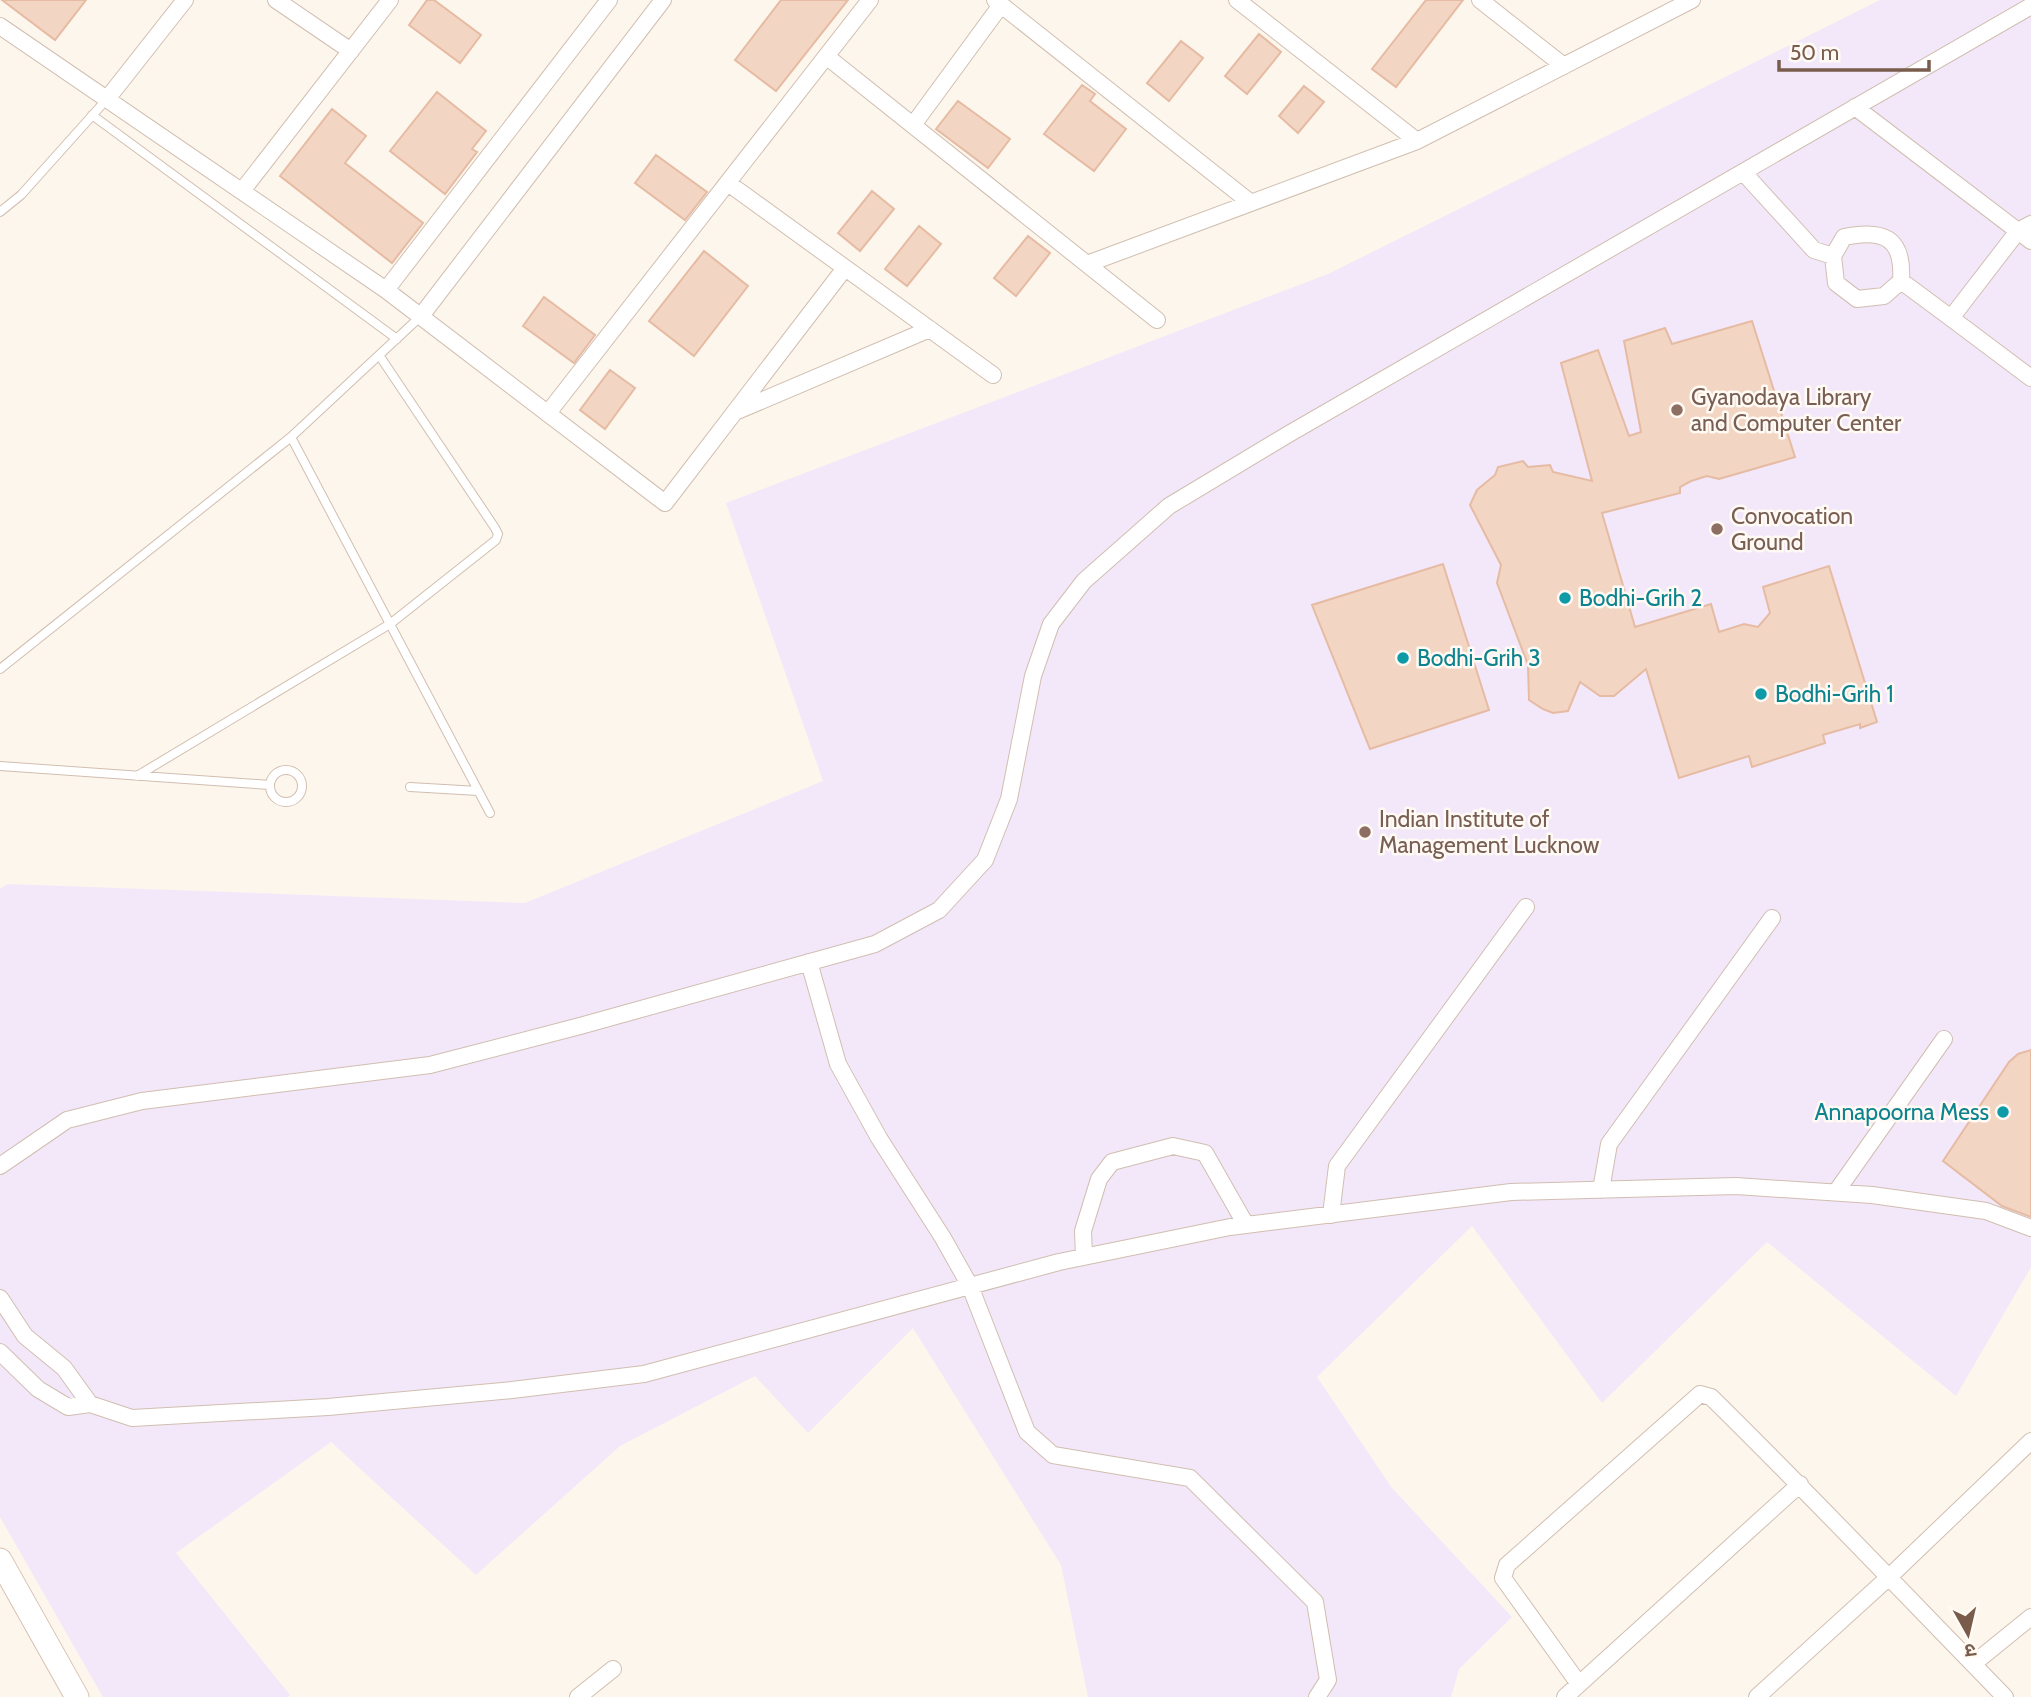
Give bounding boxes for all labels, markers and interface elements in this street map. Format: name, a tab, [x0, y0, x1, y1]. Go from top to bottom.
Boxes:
scale bar	[1779, 28, 1930, 72]
text: 50 m	[1790, 40, 1839, 65]
place label: Gyanodaya Library and Computer Center	[1691, 383, 1902, 437]
marker: Gyanodaya Library and Computer Center	[1669, 402, 1685, 418]
place label: Convocation Ground	[1731, 502, 1853, 556]
marker: Convocation Ground	[1709, 521, 1725, 537]
place label: Bodhi-Grih 2	[1579, 584, 1702, 612]
marker: Bodhi-Grih 2	[1557, 590, 1573, 606]
place label: Bodhi-Grih 3	[1417, 644, 1541, 672]
marker: Bodhi-Grih 3	[1395, 650, 1411, 666]
place label: Bodhi-Grih 1	[1775, 680, 1894, 708]
marker: Bodhi-Grih 1	[1753, 686, 1769, 702]
place label: Indian Institute of Management Lucknow	[1379, 805, 1600, 859]
marker: Indian Institute of Management Lucknow	[1357, 824, 1373, 840]
place label: Annapoorna Mess	[1814, 1098, 1989, 1126]
marker: Annapoorna Mess	[1995, 1104, 2011, 1120]
north arrow	[1933, 1599, 2003, 1669]
text: उ	[1962, 1638, 1977, 1663]

